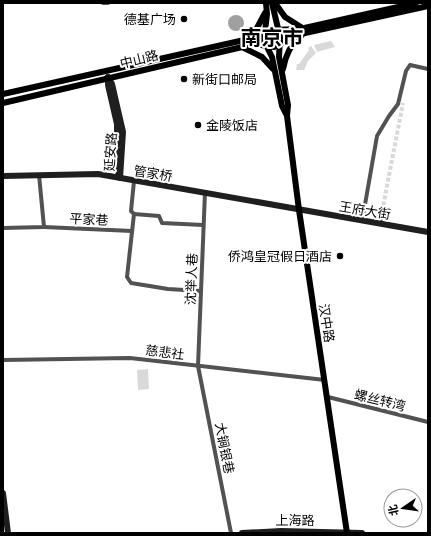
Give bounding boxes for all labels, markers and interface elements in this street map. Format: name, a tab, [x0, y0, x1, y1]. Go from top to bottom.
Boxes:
place label: 德基广场	[124, 11, 176, 27]
marker: 德基广场	[179, 14, 189, 24]
district label: 南京市	[241, 25, 304, 50]
street label: 中山路	[118, 47, 160, 71]
place label: 新街口邮局	[192, 71, 257, 87]
marker: 新街口邮局	[179, 74, 189, 84]
place label: 金陵饭店	[206, 117, 258, 133]
marker: 金陵饭店	[193, 120, 203, 130]
street label: 延安路	[101, 132, 119, 172]
street label: 管家桥	[132, 162, 174, 184]
street label: 王府大街	[338, 198, 392, 222]
street label: 平家巷	[69, 210, 109, 228]
place label: 侨鸿皇冠假日酒店	[228, 248, 332, 264]
marker: 侨鸿皇冠假日酒店	[335, 251, 345, 261]
street label: 沈举人巷	[182, 253, 200, 305]
street label: 汉中路	[316, 302, 338, 344]
street label: 慈悲社	[145, 342, 185, 362]
street label: 螺丝转湾	[353, 386, 407, 414]
street label: 大锏银巷	[212, 421, 238, 475]
north arrow	[383, 488, 423, 528]
text: 北	[385, 503, 401, 517]
street label: 上海路	[275, 512, 315, 528]

